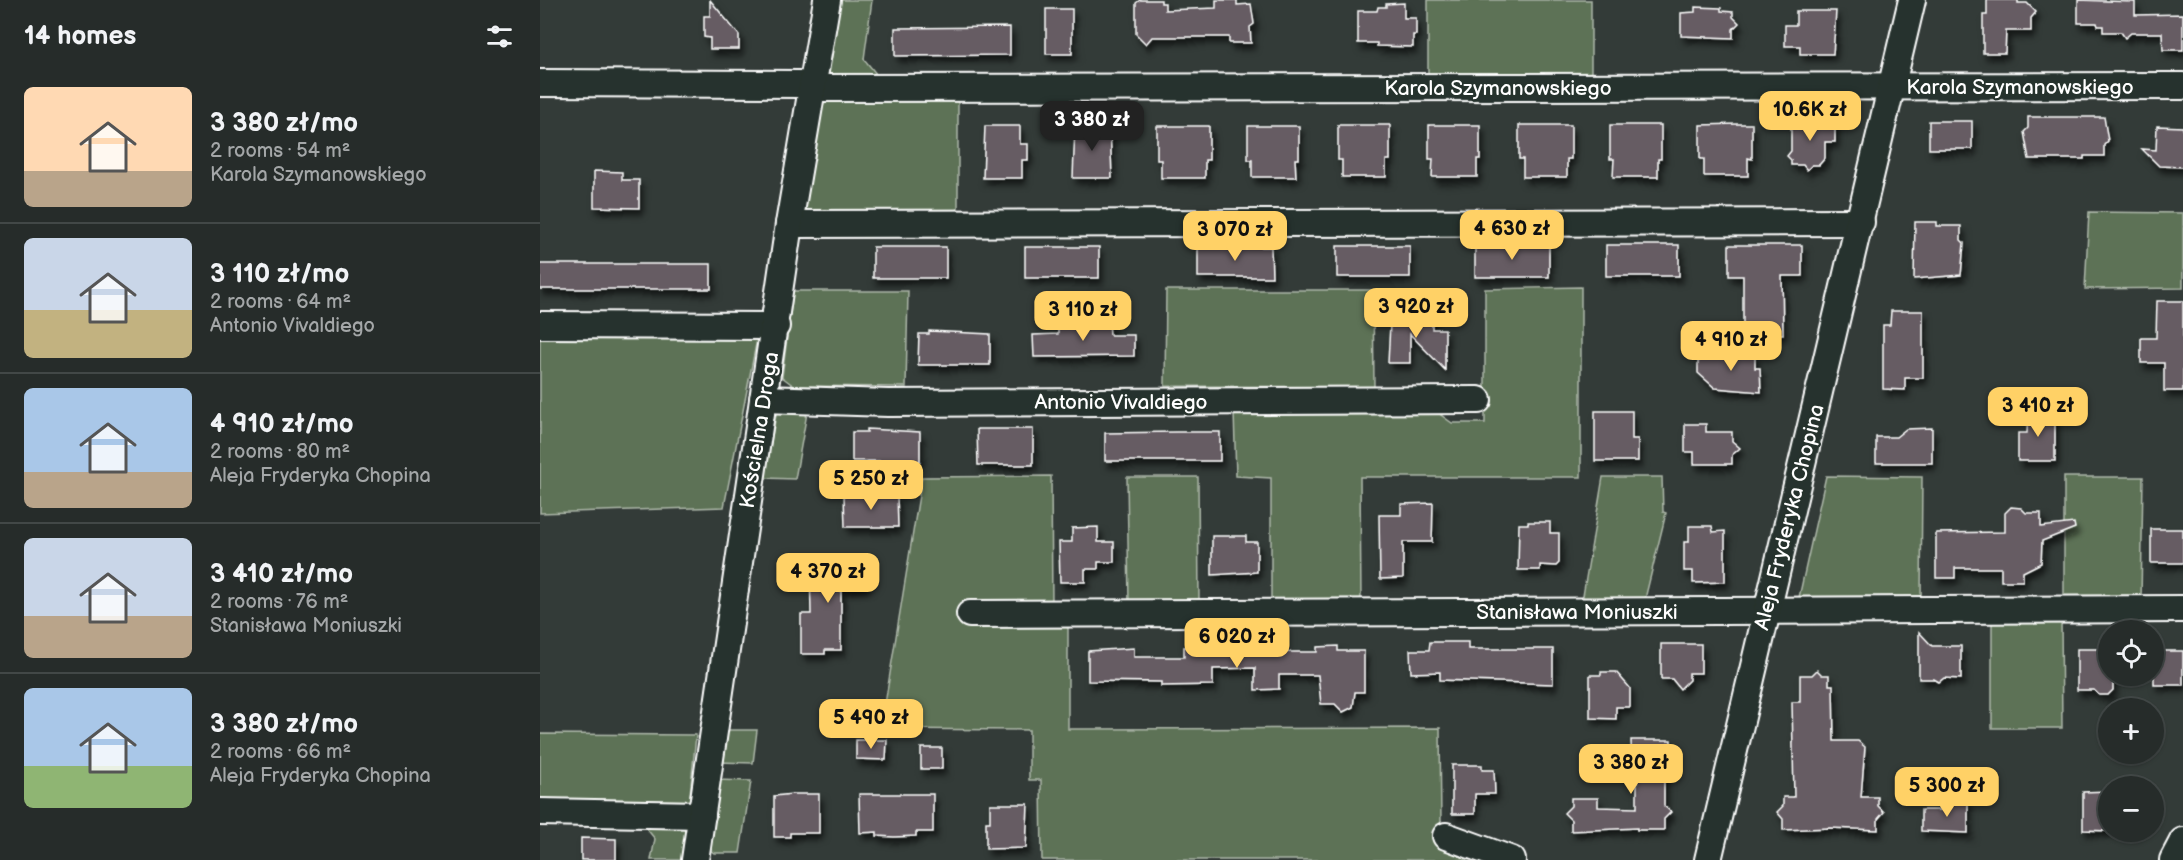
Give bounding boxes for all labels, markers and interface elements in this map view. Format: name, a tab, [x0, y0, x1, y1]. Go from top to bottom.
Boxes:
icon: filters	[483, 20, 516, 53]
text: 14 homes	[24, 21, 136, 52]
street label: Karola Szymanowskiego	[1906, 75, 2134, 100]
street label: Karola Szymanowskiego	[1384, 76, 1612, 101]
pin: 10.6K zł	[1748, 91, 1872, 142]
text: 10.6K zł	[1773, 98, 1847, 122]
pin: 3 380 zł	[1030, 101, 1154, 152]
text: 3 380 zł/mo	[210, 108, 358, 139]
text: 3 380 zł	[1054, 108, 1130, 132]
icon: home	[72, 111, 144, 183]
text: 2 rooms · 54 m²	[210, 139, 350, 163]
text: Karola Szymanowskiego	[210, 163, 427, 187]
pin: 4 630 zł	[1450, 210, 1574, 261]
pin: 3 070 zł	[1173, 211, 1297, 262]
text: 4 630 zł	[1474, 217, 1550, 241]
text: 3 070 zł	[1197, 218, 1273, 242]
text: 3 110 zł/mo	[210, 259, 349, 290]
icon: home	[72, 262, 144, 334]
pin: 3 920 zł	[1354, 288, 1478, 339]
text: 2 rooms · 64 m²	[210, 290, 351, 314]
pin: 3 110 zł	[1021, 291, 1145, 342]
text: 3 920 zł	[1378, 295, 1454, 319]
text: 3 110 zł	[1048, 298, 1118, 322]
text: Antonio Vivaldiego	[210, 314, 375, 338]
pin: 4 910 zł	[1669, 321, 1793, 372]
text: 4 910 zł	[1695, 328, 1767, 352]
street label: Kościelna Droga	[735, 350, 784, 510]
pin: 3 410 zł	[1976, 387, 2100, 438]
street label: Antonio Vivaldiego	[1034, 390, 1208, 415]
text: 3 410 zł	[2002, 394, 2074, 418]
street label: Aleja Fryderyka Chopina	[1749, 402, 1830, 633]
text: 4 910 zł/mo	[210, 409, 354, 440]
icon: home	[72, 412, 144, 484]
text: 2 rooms · 80 m²	[210, 440, 350, 464]
pin: 5 250 zł	[809, 460, 933, 511]
text: Aleja Fryderyka Chopina	[210, 464, 431, 488]
text: 5 250 zł	[833, 467, 909, 491]
pin: 4 370 zł	[766, 553, 890, 604]
text: 3 410 zł/mo	[210, 559, 353, 590]
text: 4 370 zł	[790, 560, 866, 584]
icon: home	[72, 562, 144, 634]
text: 2 rooms · 76 m²	[210, 590, 348, 614]
street label: Stanisława Moniuszki	[1476, 600, 1678, 625]
text: Stanisława Moniuszki	[210, 614, 402, 638]
pin: 6 020 zł	[1175, 618, 1299, 669]
map controls	[2098, 620, 2164, 842]
button: locate	[2098, 620, 2164, 686]
text: 6 020 zł	[1199, 625, 1275, 649]
button: +	[2098, 698, 2164, 764]
pin: 5 490 zł	[809, 699, 933, 750]
text: 5 490 zł	[833, 706, 909, 730]
text: 3 380 zł/mo	[210, 709, 358, 740]
icon: home	[72, 712, 144, 784]
text: 2 rooms · 66 m²	[210, 740, 351, 764]
pin: 3 380 zł	[1569, 744, 1693, 795]
text: 3 380 zł	[1593, 751, 1669, 775]
text: Aleja Fryderyka Chopina	[210, 764, 431, 788]
pin: 5 300 zł	[1885, 767, 2009, 818]
text: 5 300 zł	[1909, 774, 1985, 798]
button: −	[2098, 776, 2164, 842]

